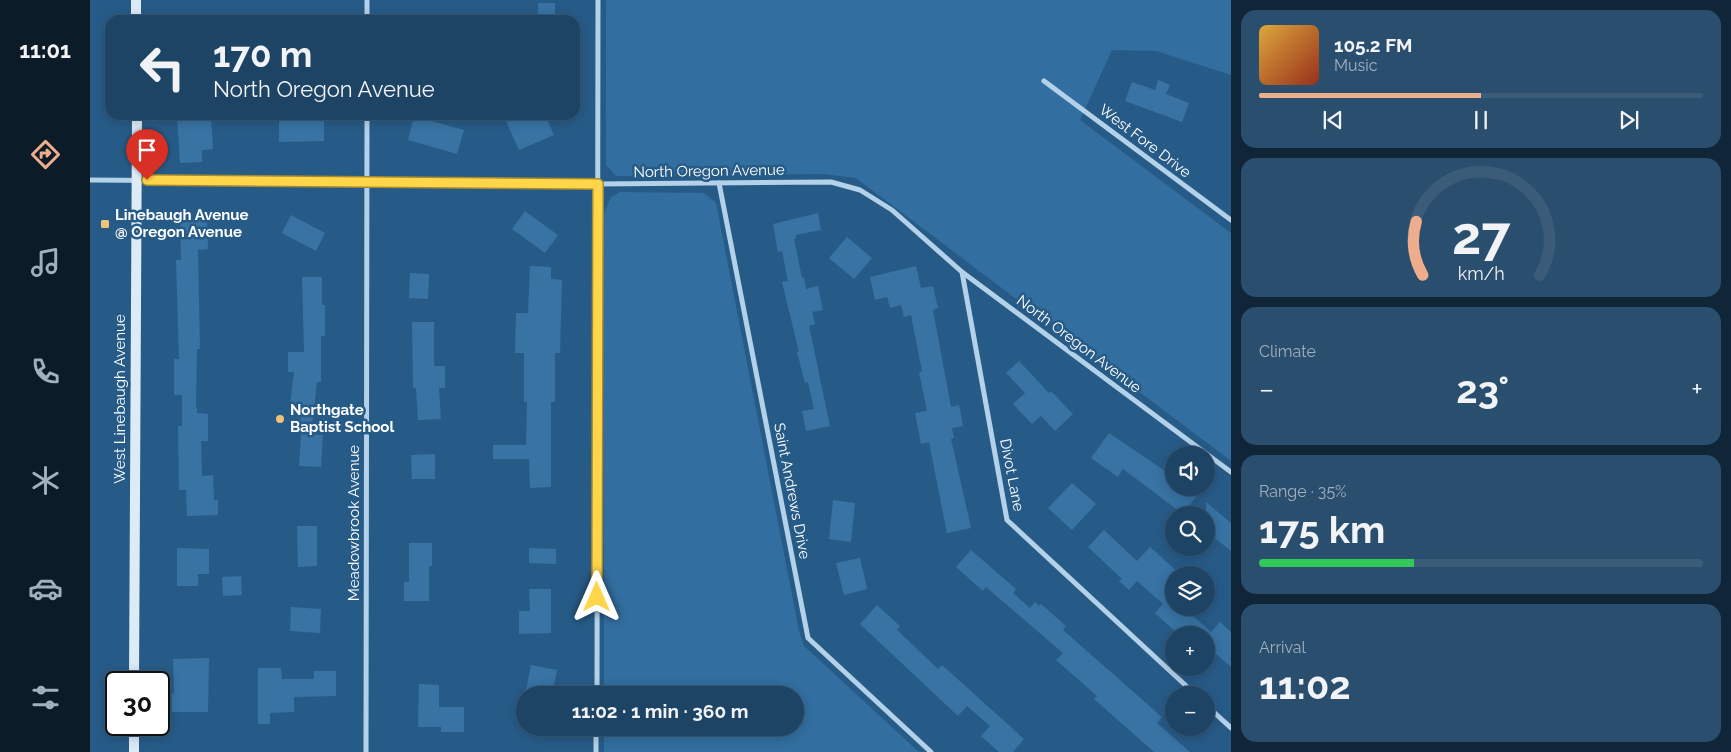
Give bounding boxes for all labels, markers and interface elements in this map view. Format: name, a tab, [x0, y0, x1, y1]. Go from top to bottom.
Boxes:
text: 170 m	[213, 34, 312, 75]
text: 105.2 FM	[1334, 34, 1412, 56]
icon: left	[130, 35, 195, 100]
text: 11:01	[19, 37, 71, 63]
text: Music	[1334, 56, 1378, 75]
text: North Oregon Avenue	[213, 76, 435, 102]
street label: West Fore Drive	[1096, 101, 1195, 181]
icon: previous	[1319, 106, 1347, 134]
icon: pause	[1467, 106, 1495, 134]
icon: next	[1615, 106, 1643, 134]
pin	[126, 129, 168, 180]
icon: arrive	[133, 136, 161, 164]
icon: directions	[28, 137, 63, 172]
street label: North Oregon Avenue	[633, 161, 785, 181]
text: 27	[1452, 205, 1511, 266]
place label: Linebaugh Avenue @ Oregon Avenue	[115, 206, 249, 241]
marker: Linebaugh Avenue @ Oregon Avenue	[99, 218, 111, 230]
icon: music	[28, 245, 63, 280]
text: km/h	[1457, 263, 1505, 284]
street label: North Oregon Avenue	[1013, 291, 1145, 397]
street label: West Linebaugh Avenue	[111, 314, 129, 484]
text: Climate	[1259, 342, 1316, 361]
icon: phone	[28, 354, 63, 389]
text: 23°	[1456, 367, 1509, 412]
text: −	[1259, 373, 1274, 406]
text: +	[1691, 373, 1703, 406]
place label: Northgate Baptist School	[290, 401, 394, 436]
marker: Northgate Baptist School	[274, 413, 286, 425]
street label: Saint Andrews Drive	[770, 421, 814, 561]
street label: Divot Lane	[996, 437, 1028, 513]
street label: Meadowbrook Avenue	[345, 445, 363, 601]
map controls	[1165, 446, 1215, 736]
button: sound	[1165, 446, 1215, 496]
icon: climate	[28, 463, 63, 498]
text: Range · 35%	[1259, 482, 1347, 501]
button: search	[1165, 506, 1215, 556]
text: 175 km	[1259, 507, 1385, 552]
button: layers	[1165, 566, 1215, 616]
position arrow	[570, 570, 622, 622]
icon: car	[28, 571, 63, 606]
button: +	[1165, 626, 1215, 676]
text: Arrival	[1259, 638, 1306, 657]
text: 11:02	[1259, 663, 1351, 708]
speed limit sign: 30	[105, 671, 170, 736]
icon: filters	[28, 680, 63, 715]
button: −	[1165, 686, 1215, 736]
text: 11:02 · 1 min · 360 m	[572, 700, 748, 722]

